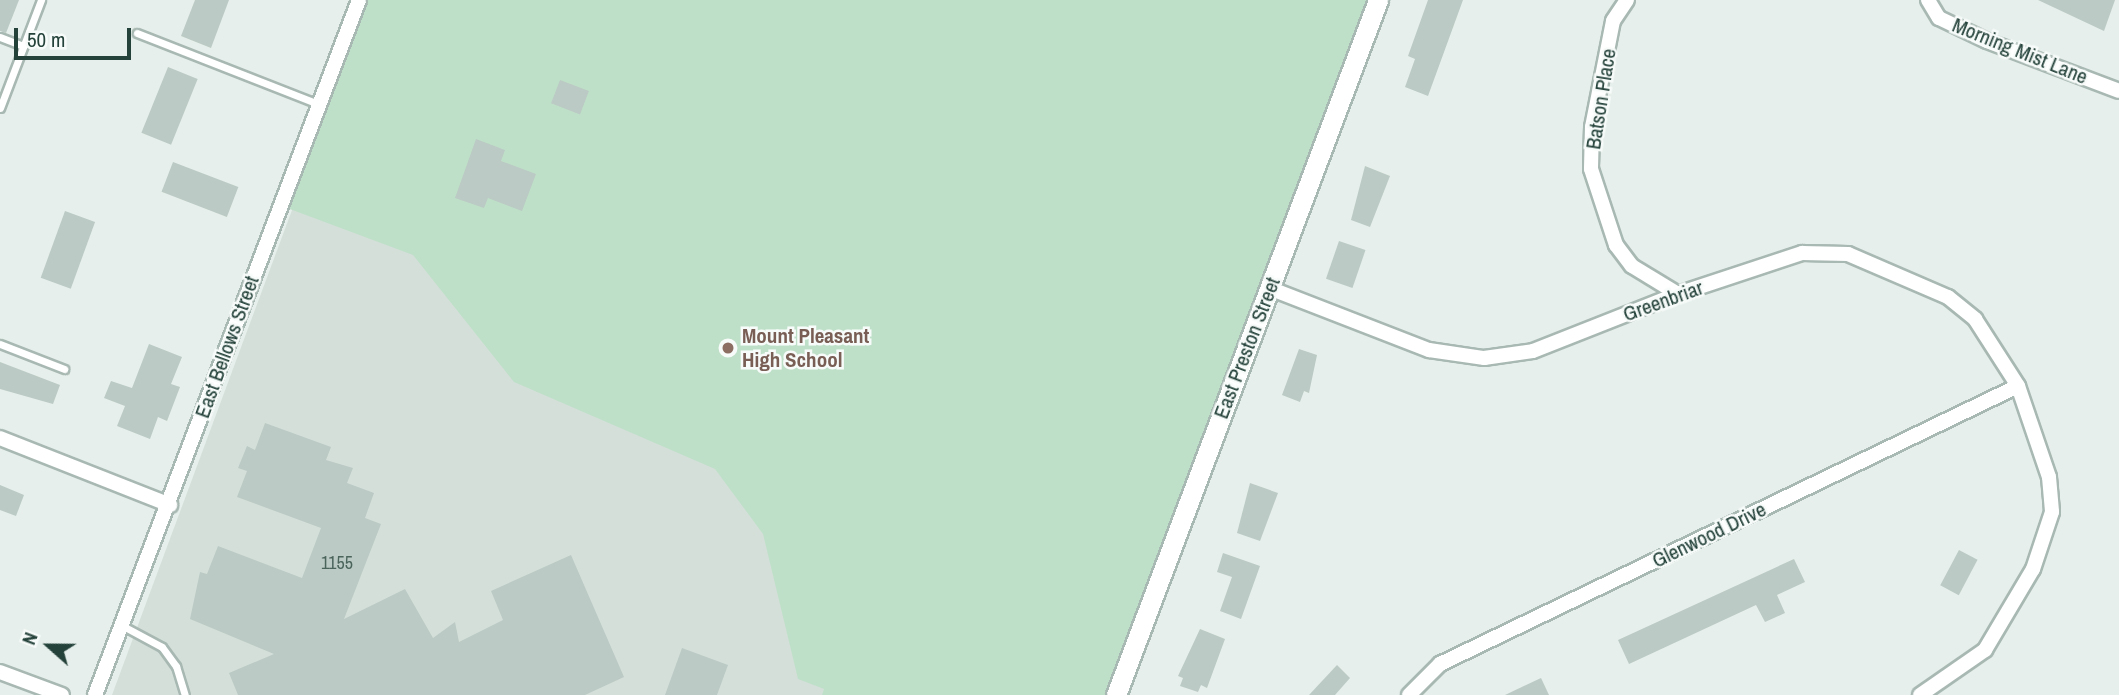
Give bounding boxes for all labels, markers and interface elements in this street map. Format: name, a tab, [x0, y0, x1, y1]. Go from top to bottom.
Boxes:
street label: Morning Mist Lane	[1949, 12, 2091, 90]
scale bar	[18, 14, 135, 58]
text: 50 m	[27, 25, 65, 54]
street label: Batson Place	[1581, 47, 1621, 151]
street label: East Bellows Street	[190, 273, 264, 421]
street label: East Preston Street	[1208, 274, 1286, 422]
street label: Greenbriar	[1620, 275, 1706, 327]
place label: Mount Pleasant High School	[742, 323, 869, 373]
marker: Mount Pleasant High School	[720, 340, 736, 356]
street label: Glenwood Drive	[1648, 497, 1770, 573]
house number: 1155	[321, 552, 353, 574]
north arrow	[14, 611, 84, 681]
text: N	[15, 629, 44, 648]

